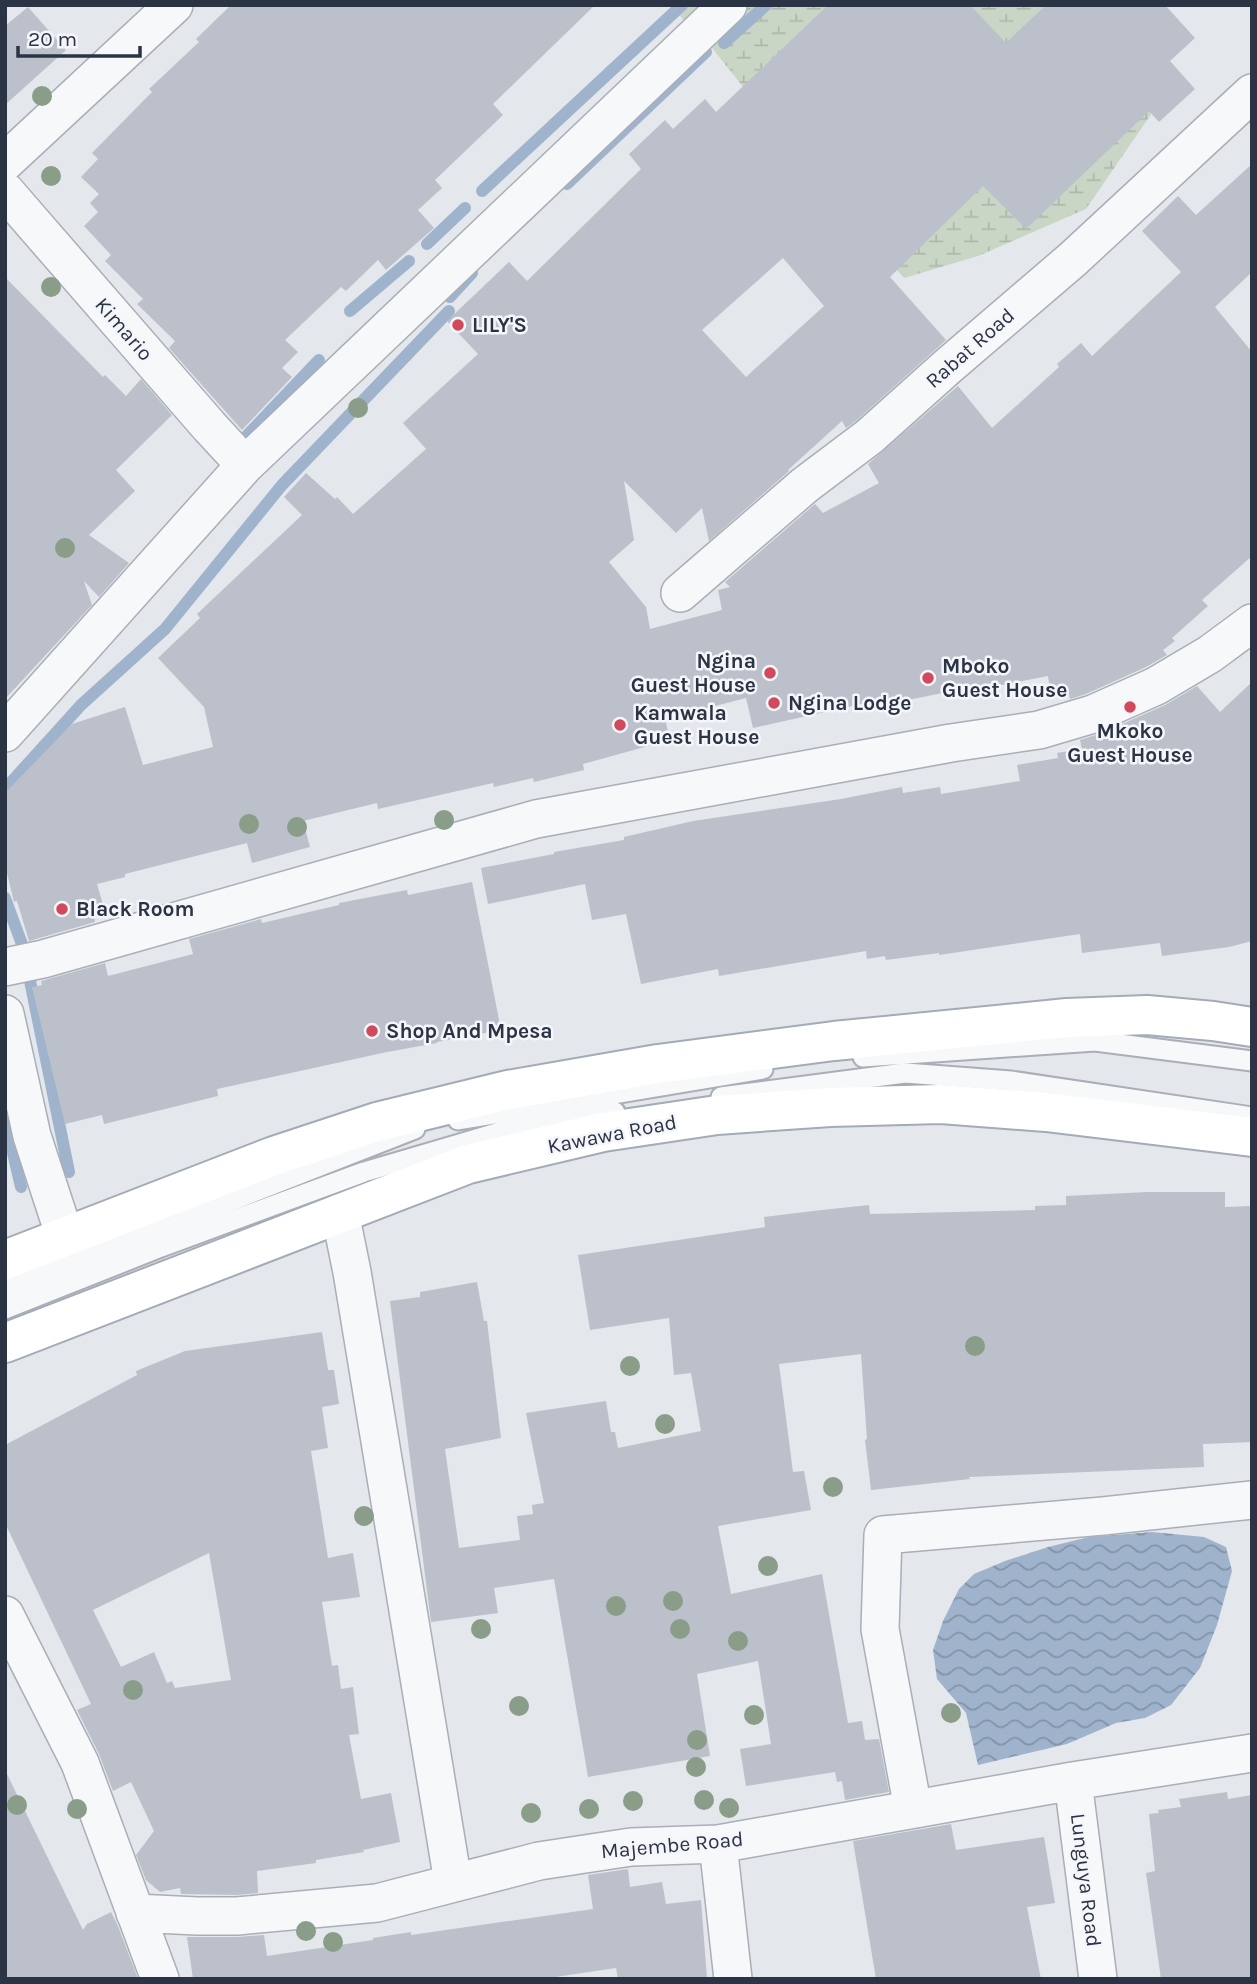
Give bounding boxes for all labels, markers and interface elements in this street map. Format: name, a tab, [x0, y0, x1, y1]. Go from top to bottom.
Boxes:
scale bar	[18, 14, 140, 58]
text: 20 m	[28, 27, 77, 51]
street label: Kimario	[90, 293, 158, 365]
street label: Rabat Road	[921, 303, 1019, 393]
place label: LILY'S	[472, 313, 527, 337]
marker: LILY'S	[450, 317, 466, 333]
place label: Ngina Guest House	[631, 649, 756, 697]
place label: Mboko Guest House	[942, 654, 1067, 702]
marker: Ngina Guest House	[762, 665, 778, 681]
marker: Mboko Guest House	[920, 670, 936, 686]
place label: Ngina Lodge	[788, 691, 911, 715]
marker: Ngina Lodge	[766, 695, 782, 711]
marker: Mkoko Guest House	[1122, 699, 1138, 715]
place label: Kamwala Guest House	[634, 701, 759, 749]
marker: Kamwala Guest House	[612, 717, 628, 733]
place label: Mkoko Guest House	[1067, 719, 1193, 767]
place label: Black Room	[76, 897, 194, 921]
marker: Black Room	[54, 901, 70, 917]
place label: Shop And Mpesa	[386, 1019, 553, 1043]
marker: Shop And Mpesa	[364, 1023, 380, 1039]
street label: Kawawa Road	[545, 1110, 679, 1158]
street label: Lunguya Road	[1066, 1812, 1106, 1948]
street label: Majembe Road	[600, 1827, 744, 1863]

